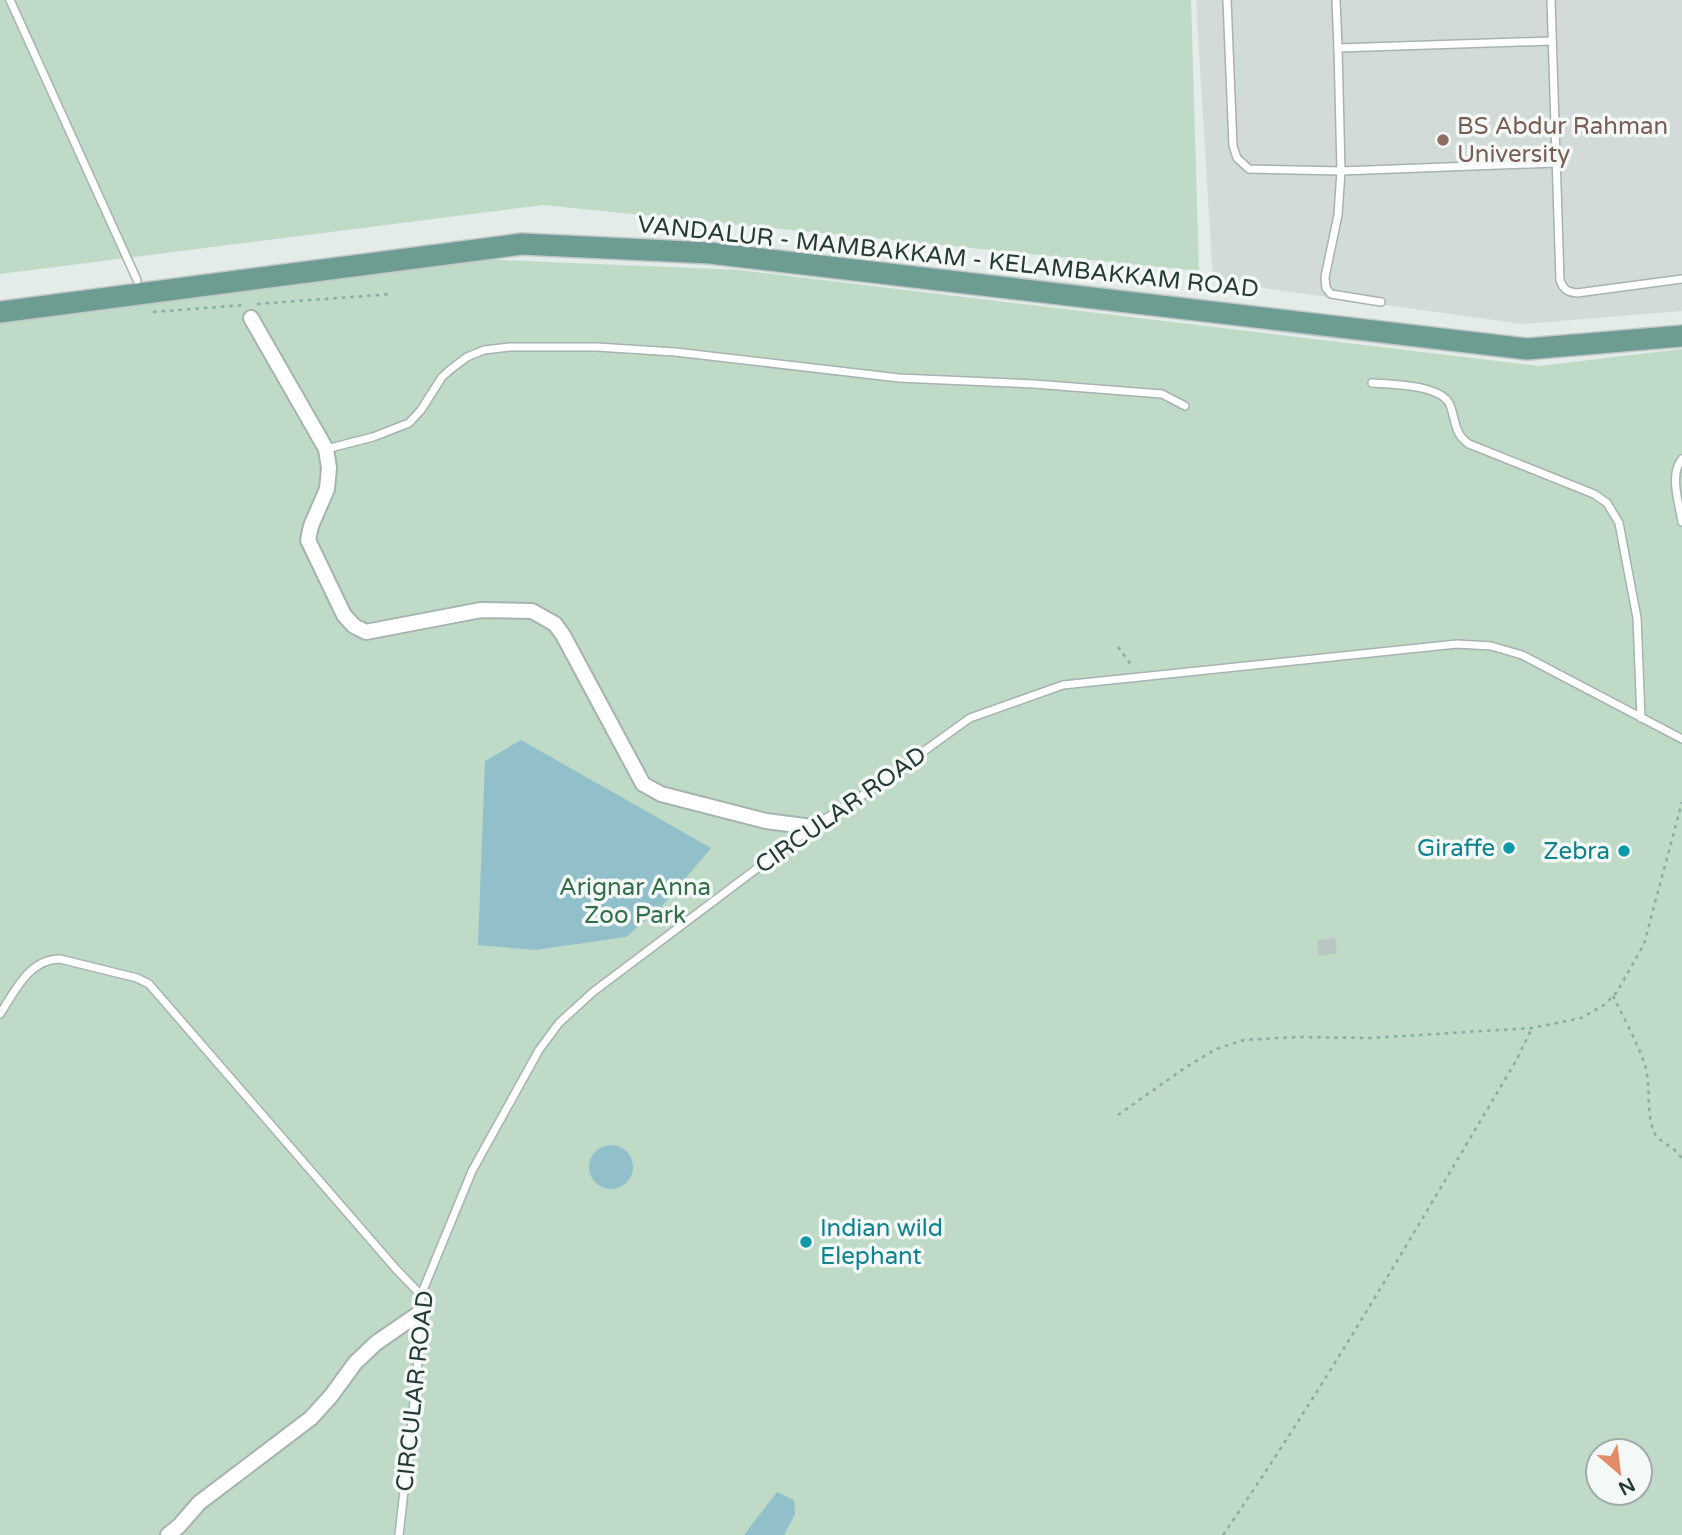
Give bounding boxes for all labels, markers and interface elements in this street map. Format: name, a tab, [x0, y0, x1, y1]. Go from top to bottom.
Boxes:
place label: BS Abdur Rahman University	[1457, 112, 1668, 169]
marker: BS Abdur Rahman University	[1435, 132, 1451, 148]
street label: VANDALUR - MAMBAKKAM - KELAMBAKKAM ROAD	[636, 210, 1260, 304]
street label: CIRCULAR ROAD	[750, 740, 932, 880]
place label: Giraffe	[1417, 834, 1495, 863]
place label: Zebra	[1543, 837, 1610, 866]
marker: Giraffe	[1501, 840, 1517, 856]
marker: Zebra	[1616, 843, 1632, 859]
park label: Arignar Anna Zoo Park	[559, 873, 711, 930]
place label: Indian wild Elephant	[820, 1214, 943, 1271]
marker: Indian wild Elephant	[798, 1234, 814, 1250]
street label: CIRCULAR ROAD	[390, 1289, 440, 1493]
north arrow	[1584, 1437, 1654, 1507]
text: N	[1615, 1473, 1638, 1499]

